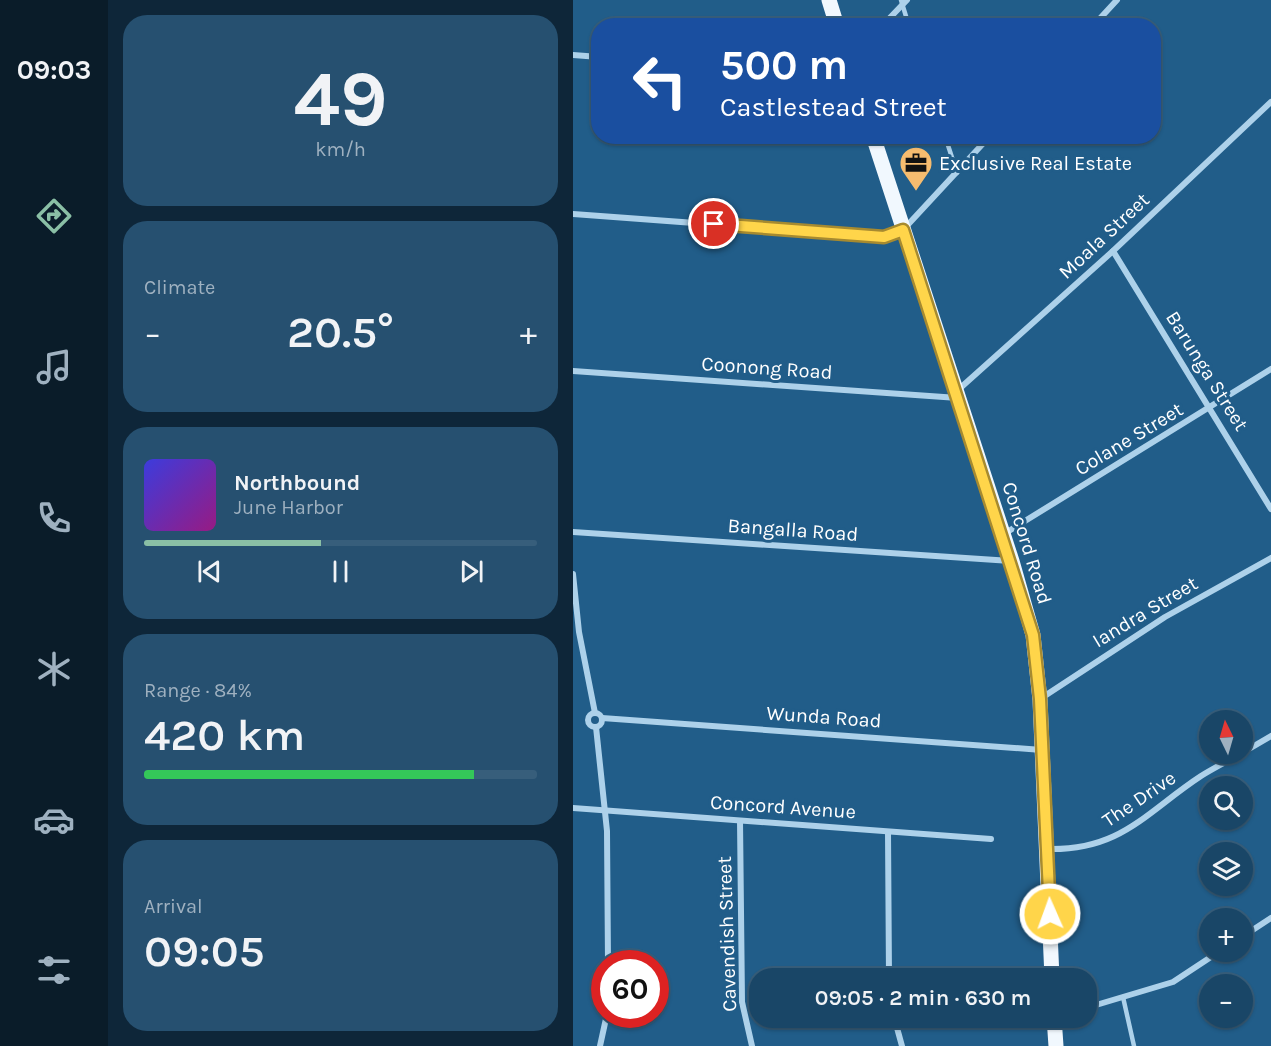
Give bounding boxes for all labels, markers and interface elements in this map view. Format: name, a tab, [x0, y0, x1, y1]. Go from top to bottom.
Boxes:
text: 500 m	[720, 40, 848, 90]
icon: left	[621, 42, 699, 120]
text: 49	[294, 53, 388, 145]
text: 09:03	[17, 54, 91, 86]
text: Castlestead Street	[720, 91, 947, 123]
text: km/h	[315, 138, 366, 161]
office icon: Exclusive Real Estate	[898, 145, 934, 192]
place label: Exclusive Real Estate	[939, 152, 1132, 175]
street label: Moala Street	[1054, 188, 1154, 284]
icon: directions	[33, 195, 75, 237]
pin	[688, 198, 739, 249]
icon: arrive	[697, 207, 730, 240]
text: Climate	[144, 276, 215, 299]
text: 20.5°	[287, 306, 394, 358]
street label: Barunga Street	[1161, 307, 1253, 436]
text: −	[144, 314, 161, 352]
text: +	[520, 314, 537, 352]
icon: music	[33, 346, 75, 388]
street label: Coonong Road	[701, 352, 833, 384]
street label: Colane Street	[1071, 398, 1188, 480]
text: Northbound	[234, 470, 360, 496]
street label: Concord Road	[998, 479, 1056, 607]
text: June Harbor	[234, 496, 343, 519]
icon: phone	[33, 497, 75, 539]
street label: Bangalla Road	[727, 514, 859, 546]
icon: previous	[193, 555, 226, 588]
icon: pause	[324, 555, 357, 588]
icon: next	[455, 555, 488, 588]
street label: Iandra Street	[1088, 571, 1202, 652]
icon: climate	[33, 648, 75, 690]
text: Range · 84%	[144, 679, 252, 702]
street label: Wunda Road	[766, 702, 882, 732]
text: 420 km	[144, 709, 305, 761]
north arrow	[1199, 710, 1253, 764]
map controls	[1199, 710, 1253, 1028]
street label: The Drive	[1098, 766, 1180, 832]
button: search	[1199, 776, 1253, 830]
street label: Concord Avenue	[709, 790, 857, 824]
icon: car	[33, 799, 75, 841]
button: layers	[1199, 842, 1253, 896]
street label: Cavendish Street	[713, 855, 741, 1012]
position arrow	[1018, 882, 1082, 946]
text: Arrival	[144, 895, 203, 918]
button: +	[1199, 908, 1253, 962]
text: 09:05	[144, 925, 265, 977]
icon: filters	[33, 949, 75, 991]
speed limit sign: 60	[591, 950, 669, 1028]
button: −	[1199, 974, 1253, 1028]
text: 09:05 · 2 min · 630 m	[815, 985, 1031, 1011]

